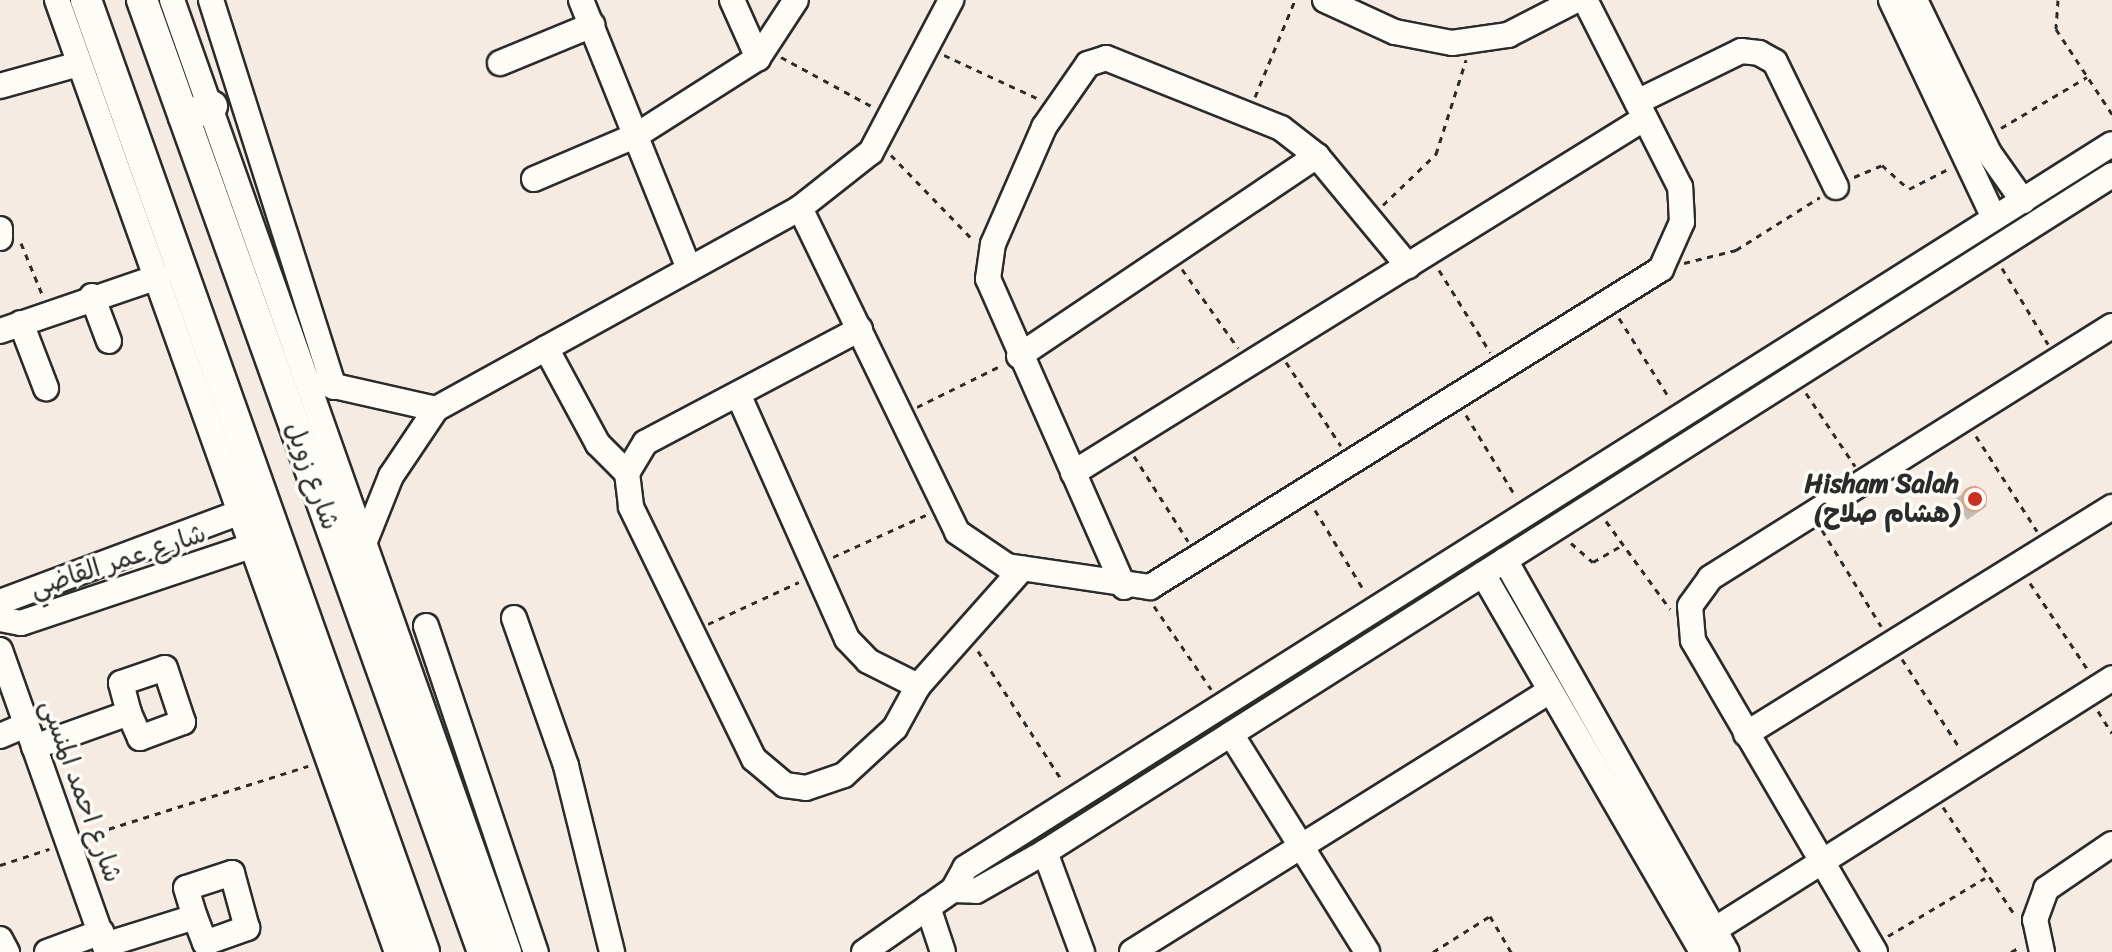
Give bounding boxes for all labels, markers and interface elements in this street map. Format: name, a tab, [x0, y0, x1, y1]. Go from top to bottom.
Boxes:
street label: شارع زويل	[278, 418, 346, 534]
place label: Hisham Salah (هشام صلاح)	[1805, 468, 1959, 530]
marker: Hisham Salah (هشام صلاح)	[1966, 490, 1984, 508]
street label: شارع عمر القاضي	[26, 518, 210, 604]
street label: شارع احمد المنسى	[33, 695, 129, 887]

